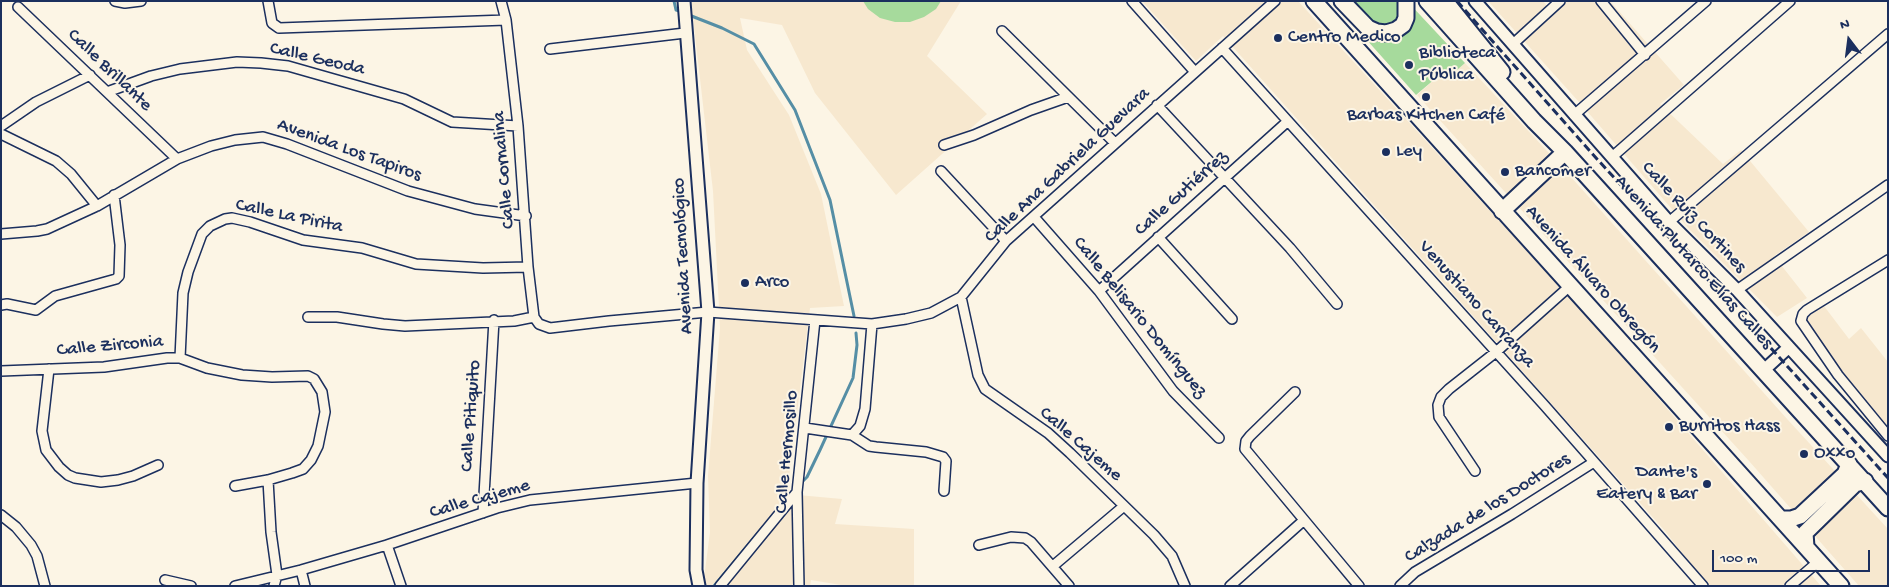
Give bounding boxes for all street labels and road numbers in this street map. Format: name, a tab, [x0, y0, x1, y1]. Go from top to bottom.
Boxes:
street label: Calle Brillante	[62, 25, 156, 117]
street label: Calle Geoda	[267, 38, 367, 82]
street label: Calle Ana Gabriela Guevara	[980, 83, 1156, 249]
street label: Calle Cornalina	[489, 110, 521, 230]
street label: Avenida Los Tapiros	[274, 114, 424, 188]
street label: Calle Gutiérrez	[1131, 146, 1233, 242]
street label: Calle Ruíz Cortines	[1636, 158, 1750, 278]
street label: Avenida Plutarco Elías Calles	[1609, 171, 1777, 355]
street label: Avenida Tecnológico	[669, 177, 699, 335]
street label: Calle La Pirita	[233, 194, 345, 240]
street label: Avenida Álvaro Obregón	[1519, 201, 1665, 359]
street label: Calle Belisario Domínguez	[1067, 233, 1211, 403]
street label: Venustiano Carranza	[1413, 236, 1539, 374]
street label: Calle Zirconia	[56, 331, 164, 363]
street label: Calle Pitiquito	[457, 359, 487, 473]
street label: Calle Hermosillo	[771, 389, 805, 515]
street label: Calle Cajeme	[1034, 403, 1126, 487]
street label: Calzada de los Doctores	[1401, 449, 1575, 569]
street label: Calle Cajeme	[427, 475, 533, 525]

